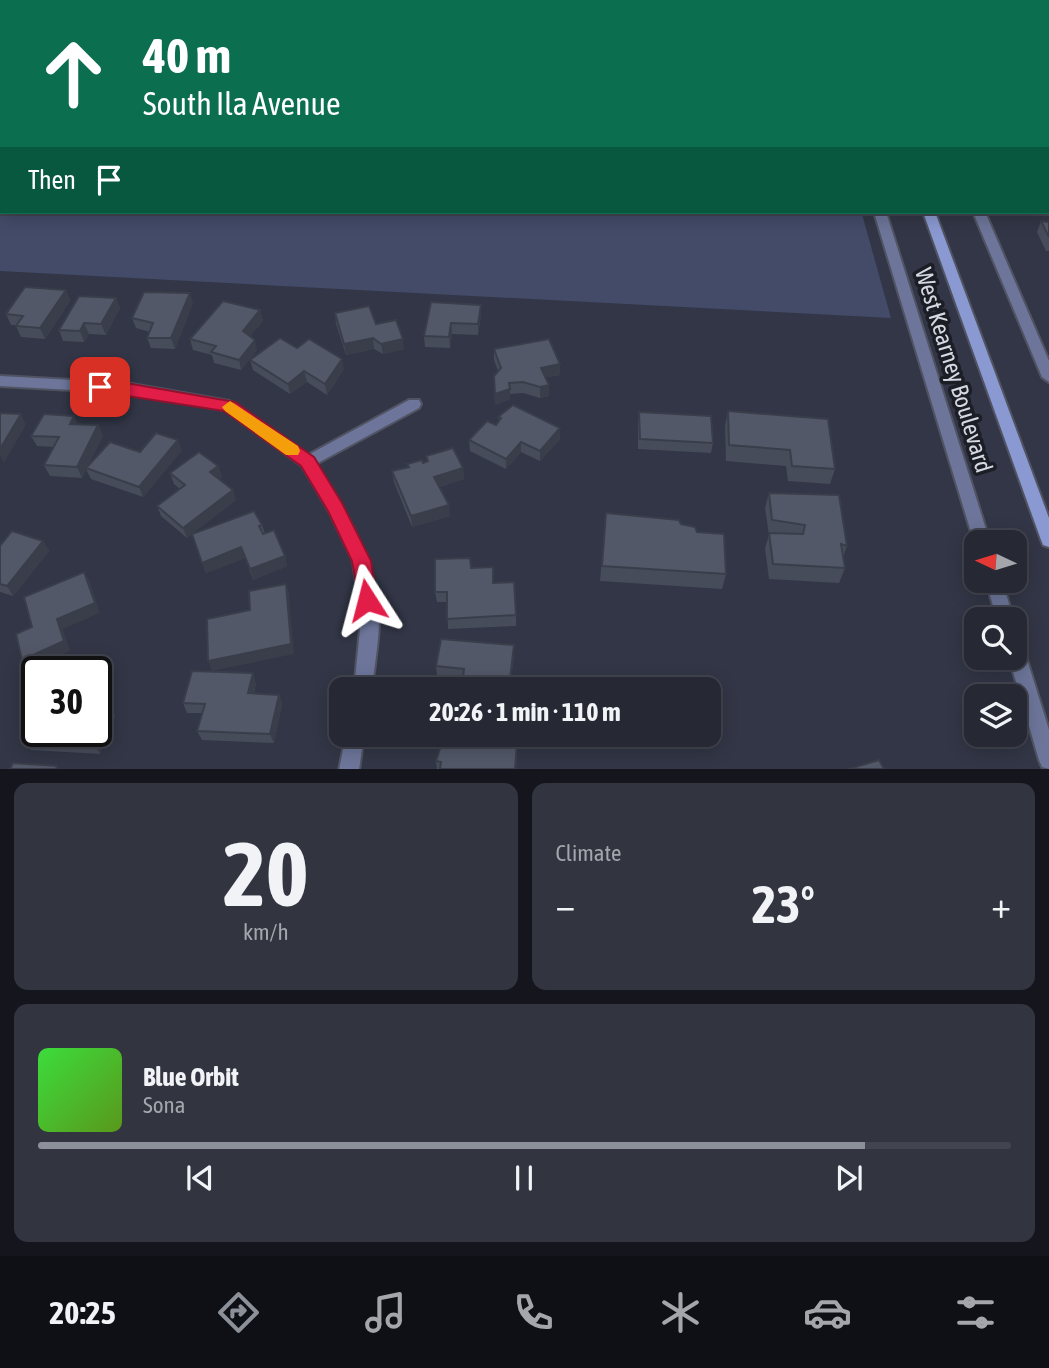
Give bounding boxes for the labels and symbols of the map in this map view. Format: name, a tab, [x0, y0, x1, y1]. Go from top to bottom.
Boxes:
street label: West Kearney Boulevard	[910, 264, 998, 476]
pin	[70, 357, 130, 417]
north arrow	[964, 530, 1027, 593]
position arrow	[330, 563, 404, 637]
speed limit sign: 30	[21, 656, 112, 747]

